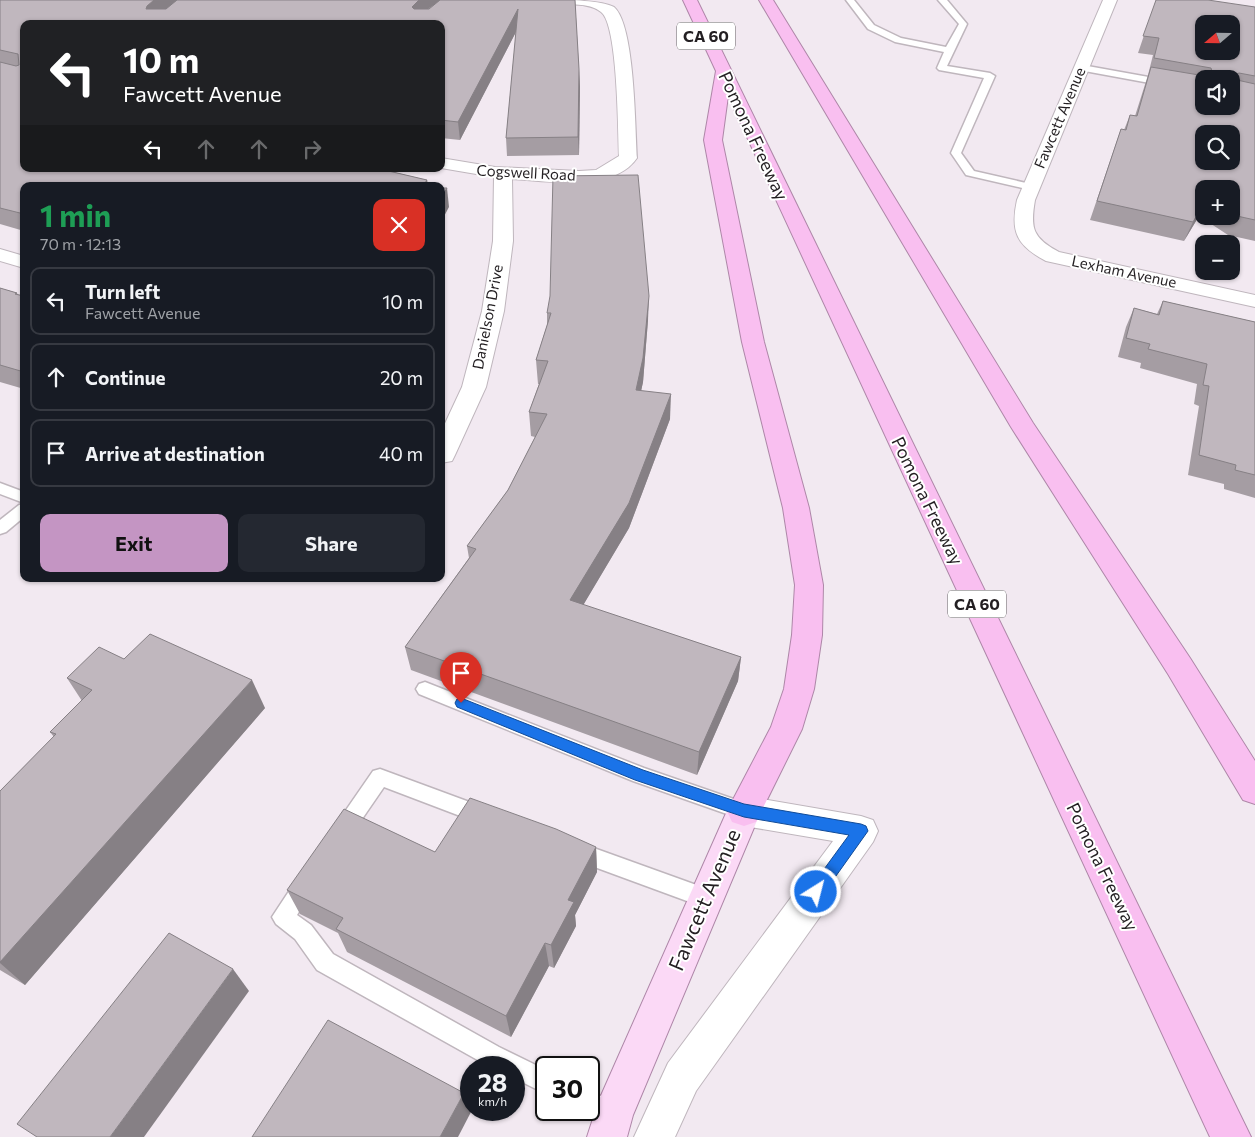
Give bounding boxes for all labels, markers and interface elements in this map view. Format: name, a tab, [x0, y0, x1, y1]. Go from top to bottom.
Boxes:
north arrow	[1195, 15, 1240, 60]
map controls	[1195, 15, 1240, 280]
road number: CA 60	[677, 22, 735, 50]
text: 10 m	[123, 37, 199, 80]
icon: left	[40, 40, 105, 105]
street label: Fawcett Avenue	[1030, 64, 1089, 171]
street label: Pomona Freeway	[714, 68, 793, 204]
button: sound	[1195, 70, 1240, 115]
text: Fawcett Avenue	[123, 80, 282, 107]
button: search	[1195, 125, 1240, 170]
icon: left	[139, 135, 167, 163]
icon: ahead	[192, 135, 220, 163]
icon: ahead	[245, 135, 273, 163]
icon: right	[298, 135, 326, 163]
street label: Cogswell Road	[476, 160, 576, 184]
button: +	[1195, 180, 1240, 225]
text: 1 min	[40, 196, 111, 233]
button: close	[373, 199, 425, 251]
text: 70 m · 12:13	[40, 234, 121, 253]
button: −	[1195, 235, 1240, 280]
street label: Lexham Avenue	[1070, 251, 1178, 291]
street label: Danielson Drive	[468, 263, 506, 371]
text: Turn left	[85, 280, 160, 303]
icon: left	[42, 287, 70, 315]
text: 10 m	[382, 290, 423, 313]
text: Fawcett Avenue	[85, 303, 200, 322]
icon: ahead	[42, 363, 70, 391]
text: Continue	[85, 366, 165, 389]
text: 20 m	[380, 366, 423, 389]
street label: Pomona Freeway	[887, 433, 968, 568]
icon: arrive	[42, 439, 70, 467]
text: Arrive at destination	[85, 442, 265, 465]
text: 40 m	[379, 442, 423, 465]
button: Exit	[40, 514, 228, 572]
button: Share	[238, 514, 425, 572]
road number: CA 60	[948, 590, 1006, 618]
pin	[440, 652, 482, 703]
icon: arrive	[447, 659, 475, 687]
street label: Pomona Freeway	[1062, 799, 1143, 934]
street label: Fawcett Avenue	[663, 825, 745, 974]
position arrow	[789, 865, 841, 917]
speed limit sign: 30	[535, 1056, 600, 1121]
text: 28	[478, 1067, 507, 1097]
text: km/h	[478, 1094, 507, 1108]

